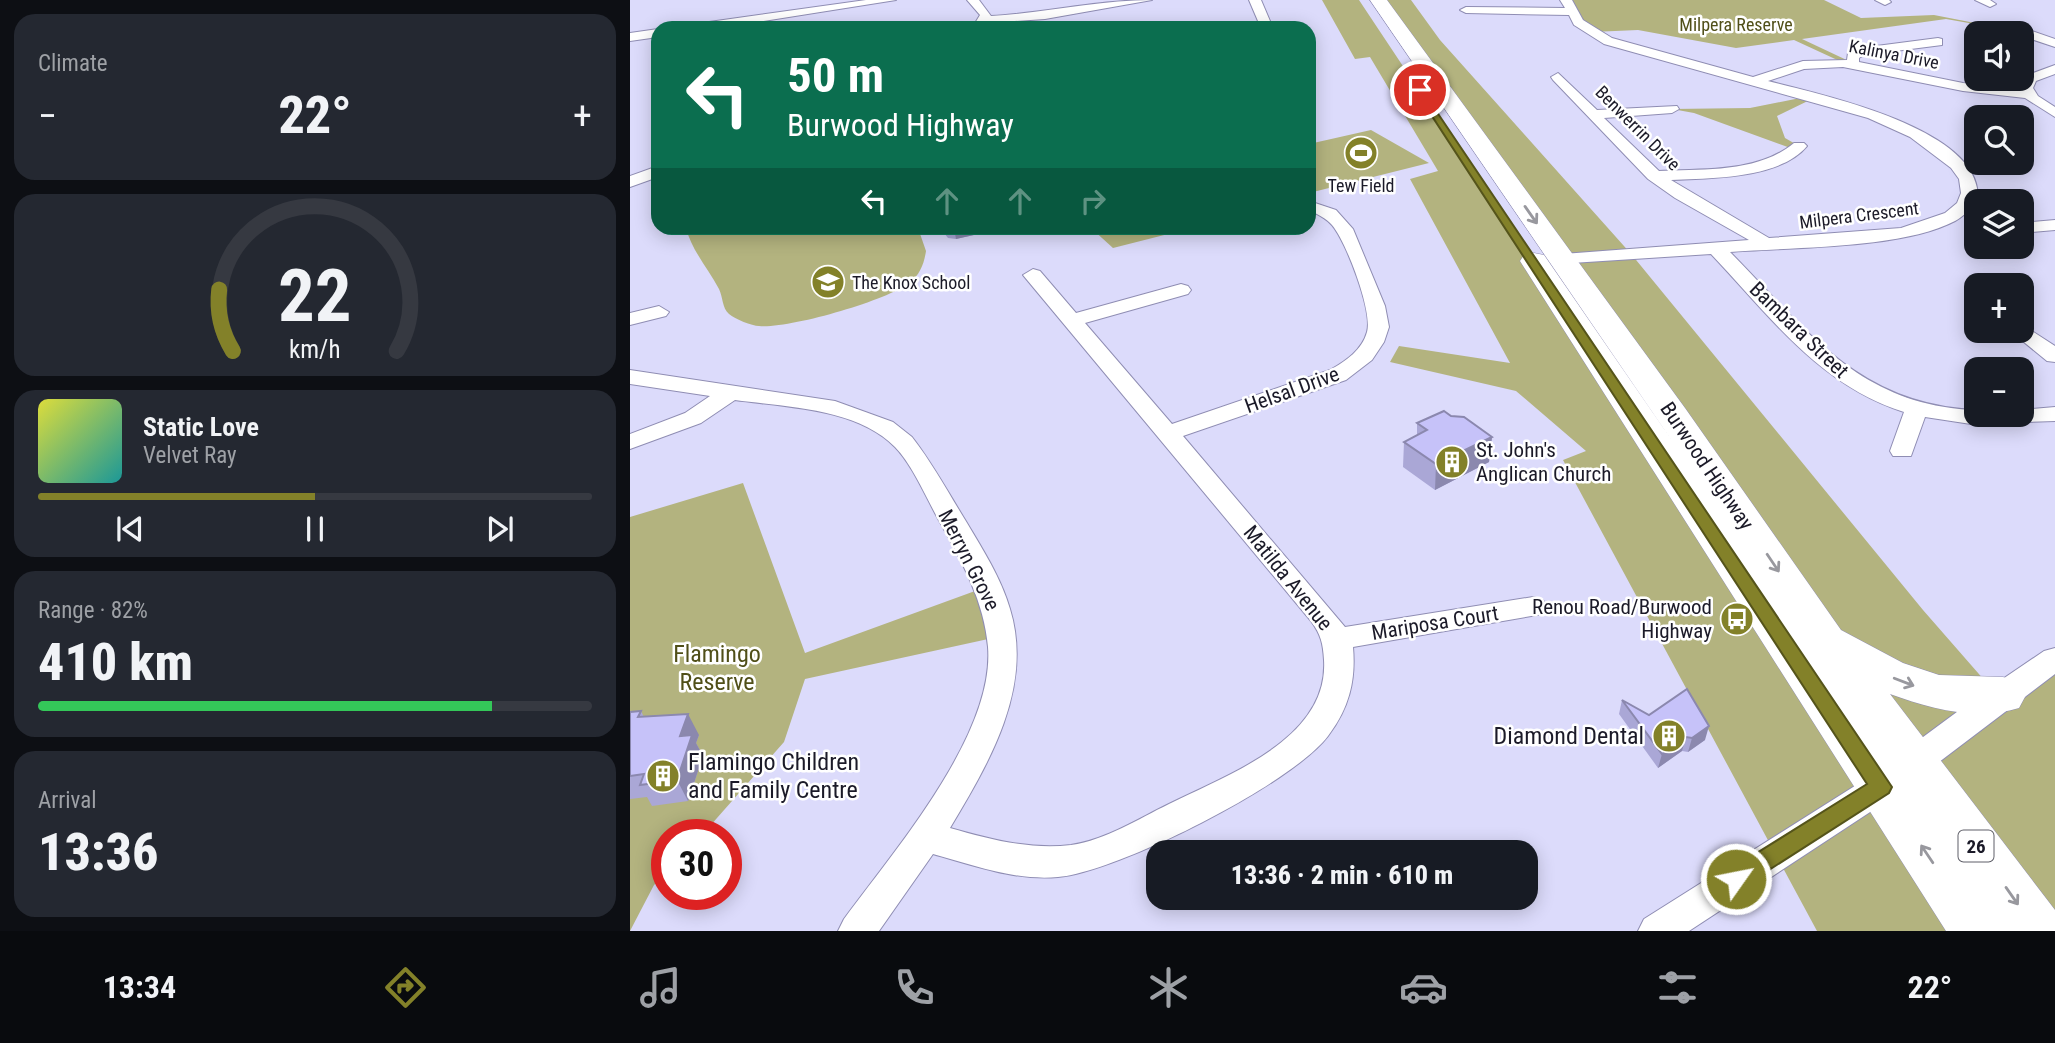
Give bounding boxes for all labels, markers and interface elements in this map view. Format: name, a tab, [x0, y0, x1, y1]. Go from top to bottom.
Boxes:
park label: Milpera Reserve	[1679, 14, 1793, 35]
map controls	[1964, 21, 2034, 427]
button: sound	[1964, 21, 2034, 91]
street label: Kalinya Drive	[1847, 35, 1941, 73]
text: 50 m	[787, 47, 884, 104]
icon: left	[672, 49, 763, 140]
text: Climate	[38, 50, 108, 77]
pin	[1390, 60, 1450, 120]
icon: arrive	[1401, 71, 1439, 109]
street label: Benwerrin Drive	[1591, 81, 1685, 175]
text: 22°	[278, 85, 352, 146]
text: −	[38, 94, 57, 138]
text: +	[573, 94, 592, 138]
button: search	[1964, 105, 2034, 175]
text: Burwood Highway	[787, 106, 1014, 144]
sports icon: Tew Field	[1342, 134, 1380, 172]
place label: Tew Field	[1327, 175, 1395, 196]
icon: left	[855, 182, 893, 220]
icon: ahead	[928, 182, 966, 220]
icon: ahead	[1001, 182, 1039, 220]
icon: right	[1074, 182, 1112, 220]
button: layers	[1964, 189, 2034, 259]
street label: Milpera Crescent	[1798, 197, 1920, 233]
one-way arrow	[1524, 205, 1538, 224]
text: 22	[278, 254, 352, 340]
school or university icon: The Knox School	[809, 263, 847, 301]
place label: The Knox School	[852, 272, 970, 293]
button: +	[1964, 273, 2034, 343]
street label: Bambara Street	[1745, 277, 1853, 383]
text: km/h	[289, 335, 341, 364]
button: −	[1964, 357, 2034, 427]
street label: Helsal Drive	[1241, 362, 1343, 418]
street label: Burwood Highway	[1655, 398, 1759, 535]
text: Static Love	[143, 412, 259, 442]
place label: St. John's Anglican Church	[1476, 438, 1611, 486]
text: Velvet Ray	[143, 442, 237, 469]
building icon: St. John's Anglican Church	[1433, 443, 1471, 481]
street label: Merryn Grove	[933, 505, 1005, 615]
icon: previous	[111, 510, 149, 548]
icon: pause	[296, 510, 334, 548]
icon: next	[481, 510, 519, 548]
street label: Matilda Avenue	[1239, 521, 1338, 635]
one-way arrow	[1766, 553, 1780, 572]
place label: Renou Road/Burwood Highway	[1532, 595, 1712, 643]
text: Range · 82%	[38, 597, 148, 624]
bus stop icon: Renou Road/Burwood Highway	[1718, 600, 1756, 638]
street label: Mariposa Court	[1370, 601, 1500, 645]
text: 410 km	[38, 632, 193, 693]
park label: Flamingo Reserve	[673, 640, 761, 696]
one-way arrow	[1893, 676, 1915, 689]
building icon: Diamond Dental	[1650, 717, 1688, 755]
place label: Diamond Dental	[1493, 722, 1644, 750]
place label: Flamingo Children and Family Centre	[688, 748, 859, 804]
building icon: Flamingo Children and Family Centre	[644, 757, 682, 795]
text: Arrival	[38, 787, 97, 814]
speed limit sign: 30	[651, 819, 742, 910]
text: 13:36	[38, 822, 158, 883]
road number: 26	[1958, 831, 1994, 862]
position arrow	[1699, 842, 1773, 916]
one-way arrow	[1920, 845, 1934, 864]
text: 13:36 · 2 min · 610 m	[1231, 860, 1453, 890]
one-way arrow	[2005, 886, 2019, 905]
icon: directions	[381, 963, 430, 1012]
icon: music	[636, 963, 685, 1012]
icon: phone	[890, 963, 939, 1012]
icon: climate	[1144, 963, 1193, 1012]
icon: car	[1399, 963, 1448, 1012]
icon: filters	[1653, 963, 1702, 1012]
text: 13:34	[103, 968, 176, 1006]
text: 22°	[1908, 968, 1952, 1006]

